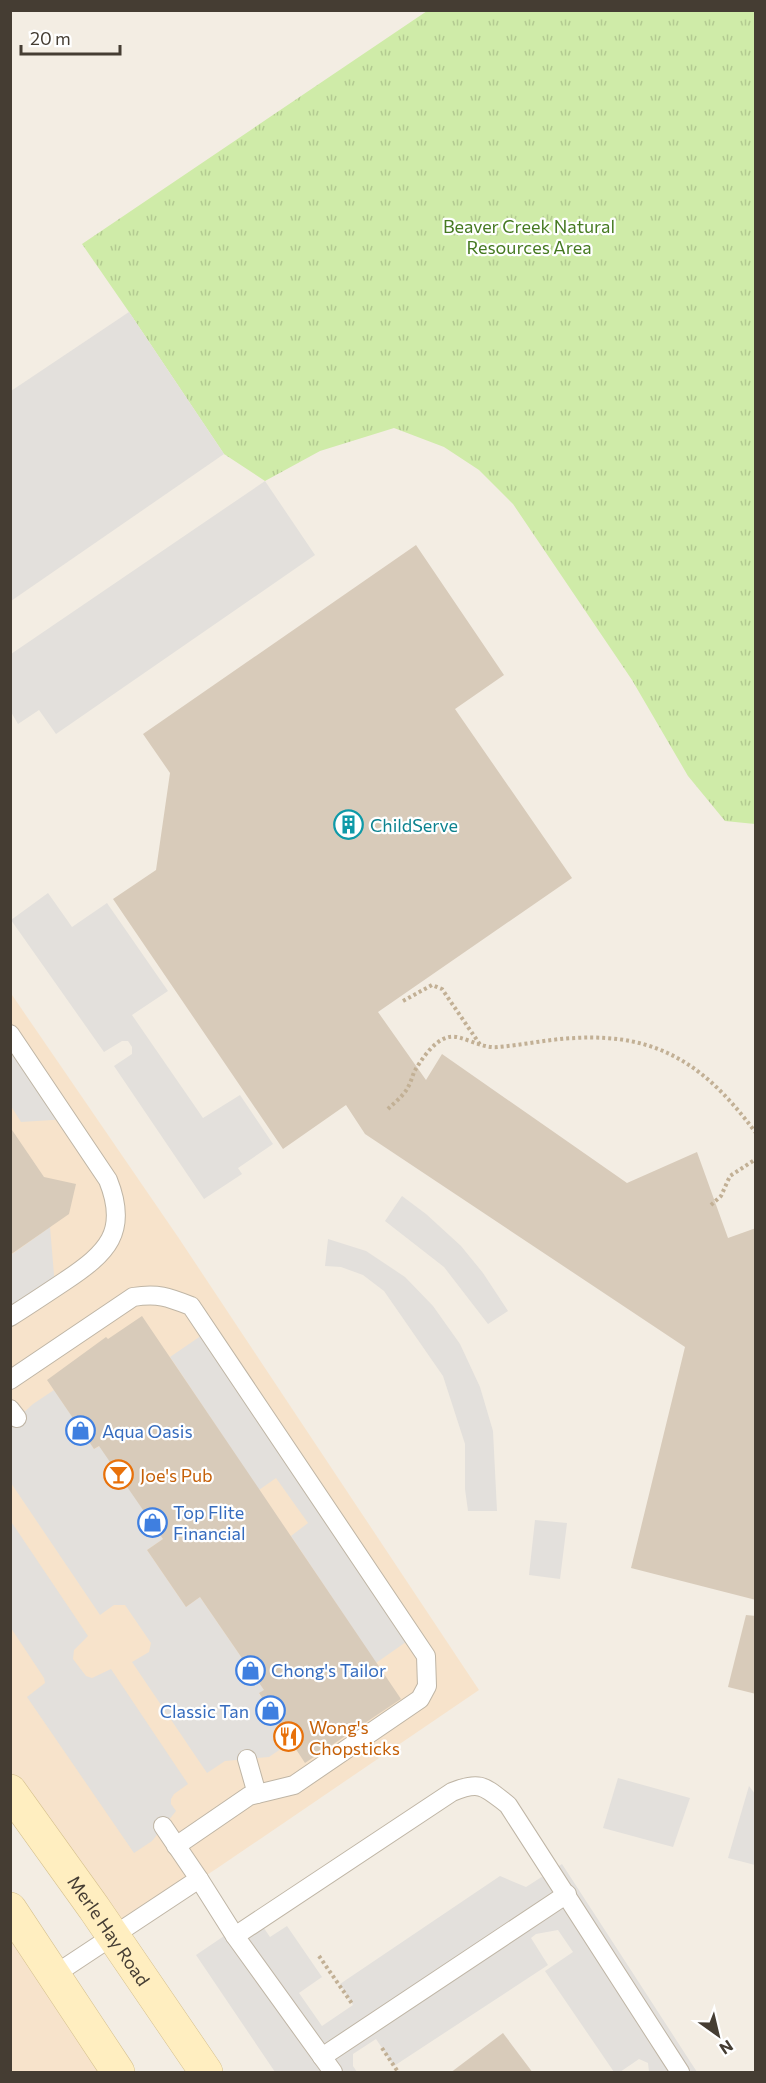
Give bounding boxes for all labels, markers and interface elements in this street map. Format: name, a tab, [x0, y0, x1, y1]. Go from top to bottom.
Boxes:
scale bar	[21, 18, 120, 56]
text: 20 m	[30, 27, 71, 49]
park label: Beaver Creek Natural Resources Area	[443, 215, 615, 258]
building icon: ChildServe	[333, 809, 365, 841]
place label: ChildServe	[370, 814, 458, 836]
shop icon: Aqua Oasis	[65, 1415, 97, 1447]
place label: Aqua Oasis	[102, 1420, 193, 1442]
bar icon: Joe's Pub	[103, 1459, 135, 1491]
place label: Joe's Pub	[140, 1464, 213, 1486]
place label: Top Flite Financial	[173, 1501, 246, 1544]
shop icon: Top Flite Financial	[136, 1506, 168, 1538]
shop icon: Chong's Tailor	[234, 1654, 266, 1686]
place label: Chong's Tailor	[271, 1659, 386, 1681]
shop icon: Classic Tan	[254, 1695, 286, 1727]
place label: Classic Tan	[160, 1700, 249, 1722]
place label: Wong's Chopsticks	[309, 1716, 400, 1759]
restaurant icon: Wong's Chopsticks	[272, 1721, 304, 1753]
street label: Merle Hay Road	[63, 1871, 155, 1990]
north arrow	[688, 2005, 748, 2065]
text: N	[716, 2037, 737, 2059]

